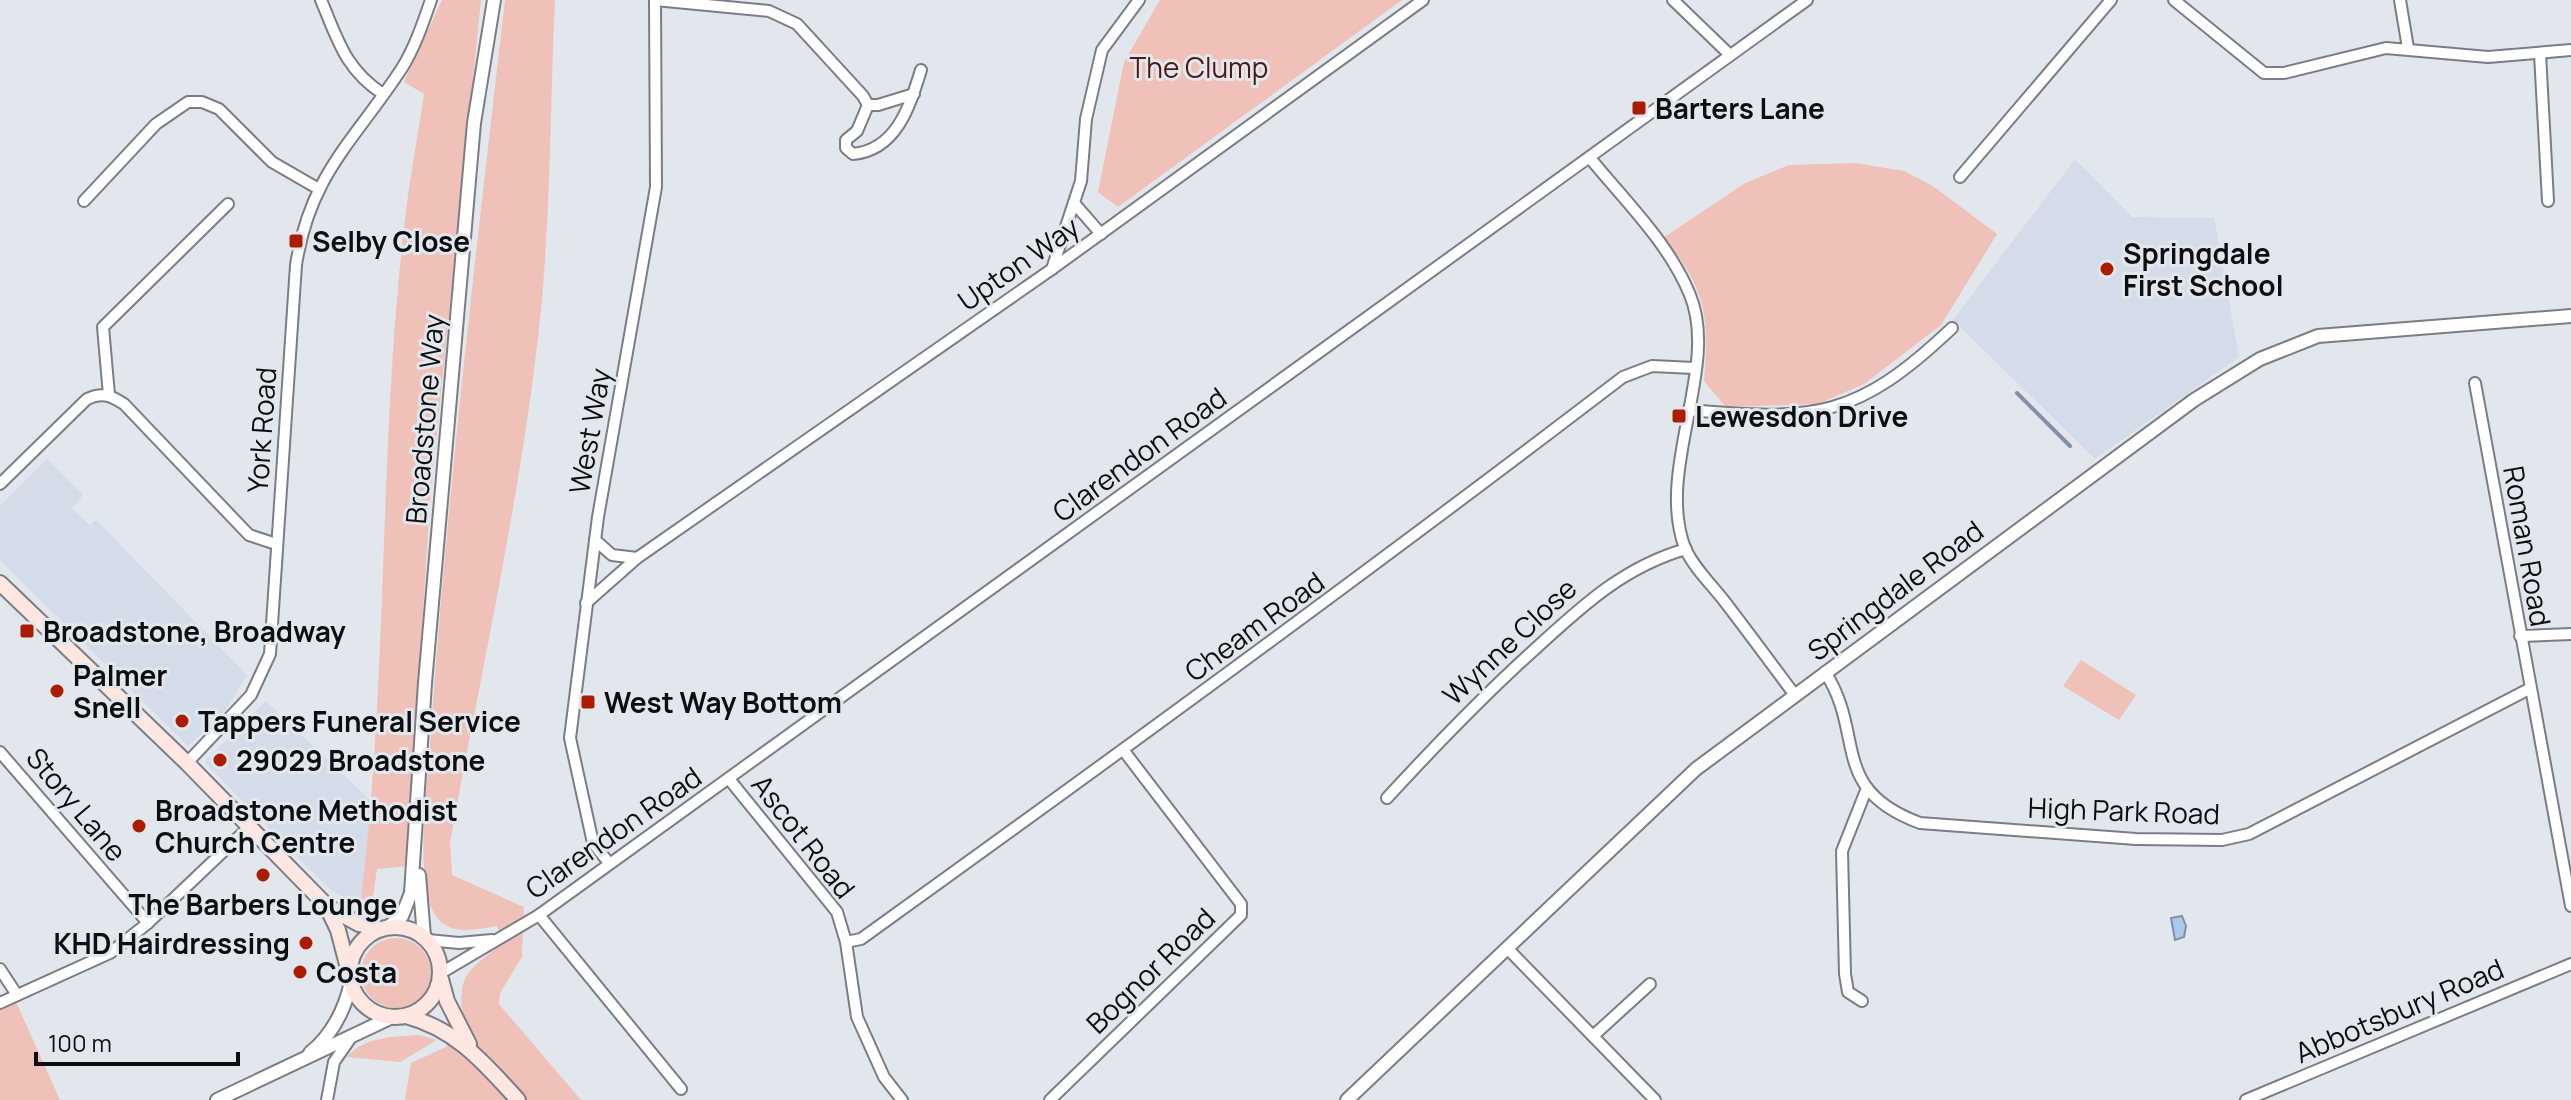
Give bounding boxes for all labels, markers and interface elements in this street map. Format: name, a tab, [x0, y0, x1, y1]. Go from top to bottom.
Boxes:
park label: The Clump	[1130, 48, 1268, 86]
place label: Barters Lane	[1655, 89, 1825, 127]
marker: Barters Lane	[1630, 99, 1648, 117]
street label: Upton Way	[950, 207, 1086, 319]
place label: Selby Close	[312, 222, 470, 260]
marker: Selby Close	[287, 232, 305, 250]
place label: Springdale First School	[2123, 234, 2284, 304]
marker: Springdale First School	[2098, 260, 2116, 278]
street label: Broadstone Way	[396, 312, 452, 526]
street label: West Way	[559, 365, 619, 497]
street label: York Road	[238, 366, 284, 494]
street label: Clarendon Road	[1044, 378, 1234, 530]
place label: Lewesdon Drive	[1695, 397, 1908, 435]
marker: Lewesdon Drive	[1670, 407, 1688, 425]
street label: Roman Road	[2495, 463, 2561, 629]
street label: Springdale Road	[1799, 511, 1991, 669]
street label: Cheam Road	[1176, 562, 1332, 690]
street label: Wynne Close	[1434, 569, 1584, 713]
place label: Broadstone, Broadway	[43, 612, 346, 650]
marker: Broadstone, Broadway	[18, 622, 36, 640]
place label: Palmer Snell	[73, 656, 167, 726]
marker: Palmer Snell	[48, 682, 66, 700]
place label: West Way Bottom	[604, 683, 842, 721]
marker: West Way Bottom	[579, 693, 597, 711]
place label: Tappers Funeral Service	[198, 702, 521, 740]
marker: Tappers Funeral Service	[173, 712, 191, 730]
street label: Story Lane	[18, 739, 136, 869]
place label: 29029 Broadstone	[236, 741, 485, 779]
marker: 29029 Broadstone	[211, 751, 229, 769]
street label: Clarendon Road	[518, 757, 708, 907]
street label: Ascot Road	[744, 766, 864, 906]
street label: High Park Road	[2027, 788, 2221, 832]
place label: Broadstone Methodist Church Centre	[155, 791, 458, 861]
marker: Broadstone Methodist Church Centre	[130, 817, 148, 835]
marker: The Barbers Lounge	[254, 866, 272, 884]
place label: The Barbers Lounge	[129, 885, 397, 923]
street label: Bognor Road	[1077, 899, 1223, 1041]
place label: KHD Hairdressing	[53, 924, 290, 962]
marker: KHD Hairdressing	[297, 934, 315, 952]
street label: Abbotsbury Road	[2289, 949, 2509, 1071]
place label: Costa	[316, 953, 397, 991]
marker: Costa	[291, 963, 309, 981]
scale bar	[36, 1016, 238, 1066]
text: 100 m	[48, 1026, 112, 1059]

